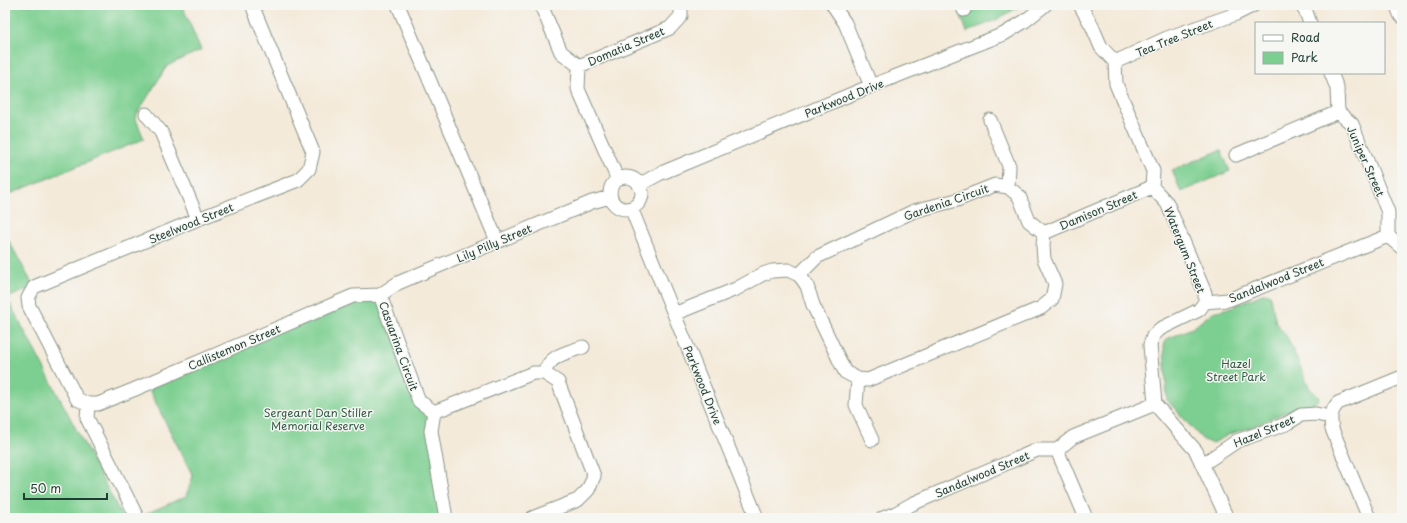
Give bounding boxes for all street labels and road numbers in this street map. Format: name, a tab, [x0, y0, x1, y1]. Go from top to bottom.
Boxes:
street label: Tea Tree Street	[1133, 15, 1215, 61]
street label: Domatia Street	[585, 22, 668, 70]
street label: Parkwood Drive	[802, 74, 886, 122]
street label: Juniper Street	[1343, 123, 1389, 200]
street label: Gardenia Circuit	[901, 179, 991, 224]
street label: Damison Street	[1056, 186, 1140, 234]
street label: Steelwood Street	[146, 198, 236, 248]
street label: Watergum Street	[1160, 204, 1210, 296]
street label: Lily Pilly Street	[454, 219, 535, 267]
street label: Sandalwood Street	[1226, 253, 1327, 307]
street label: Casuarina Circuit	[375, 299, 423, 394]
street label: Callistemon Street	[185, 320, 283, 374]
street label: Parkwood Drive	[679, 343, 727, 427]
street label: Hazel Street	[1231, 410, 1298, 452]
street label: Sandalwood Street	[932, 446, 1032, 502]

